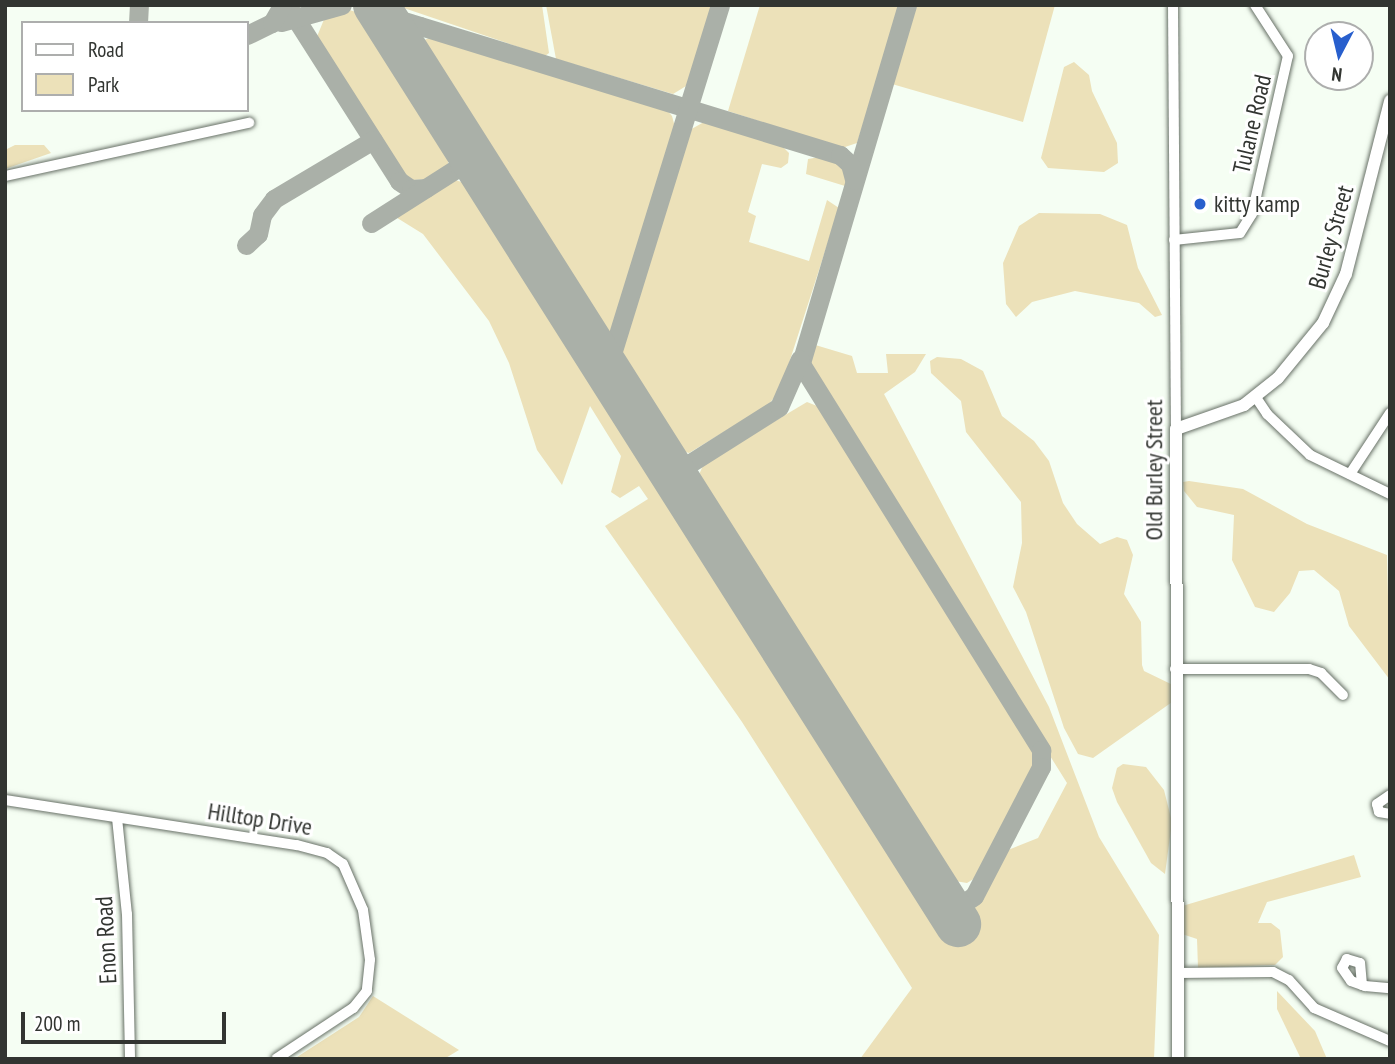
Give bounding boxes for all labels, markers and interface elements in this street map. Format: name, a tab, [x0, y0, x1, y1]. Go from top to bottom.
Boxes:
legend	[21, 21, 248, 112]
north arrow	[1304, 21, 1374, 91]
text: Road	[88, 36, 124, 63]
text: N	[1330, 62, 1343, 87]
text: Park	[88, 71, 119, 98]
street label: Tulane Road	[1227, 72, 1277, 176]
street label: Burley Street	[1302, 182, 1360, 292]
place label: kitty kamp	[1214, 190, 1301, 218]
marker: kitty kamp	[1192, 196, 1208, 212]
street label: Old Burley Street	[1140, 399, 1168, 541]
street label: Hilltop Drive	[206, 797, 314, 841]
street label: Enon Road	[89, 895, 123, 985]
scale bar	[24, 998, 229, 1042]
text: 200 m	[34, 1010, 80, 1037]

